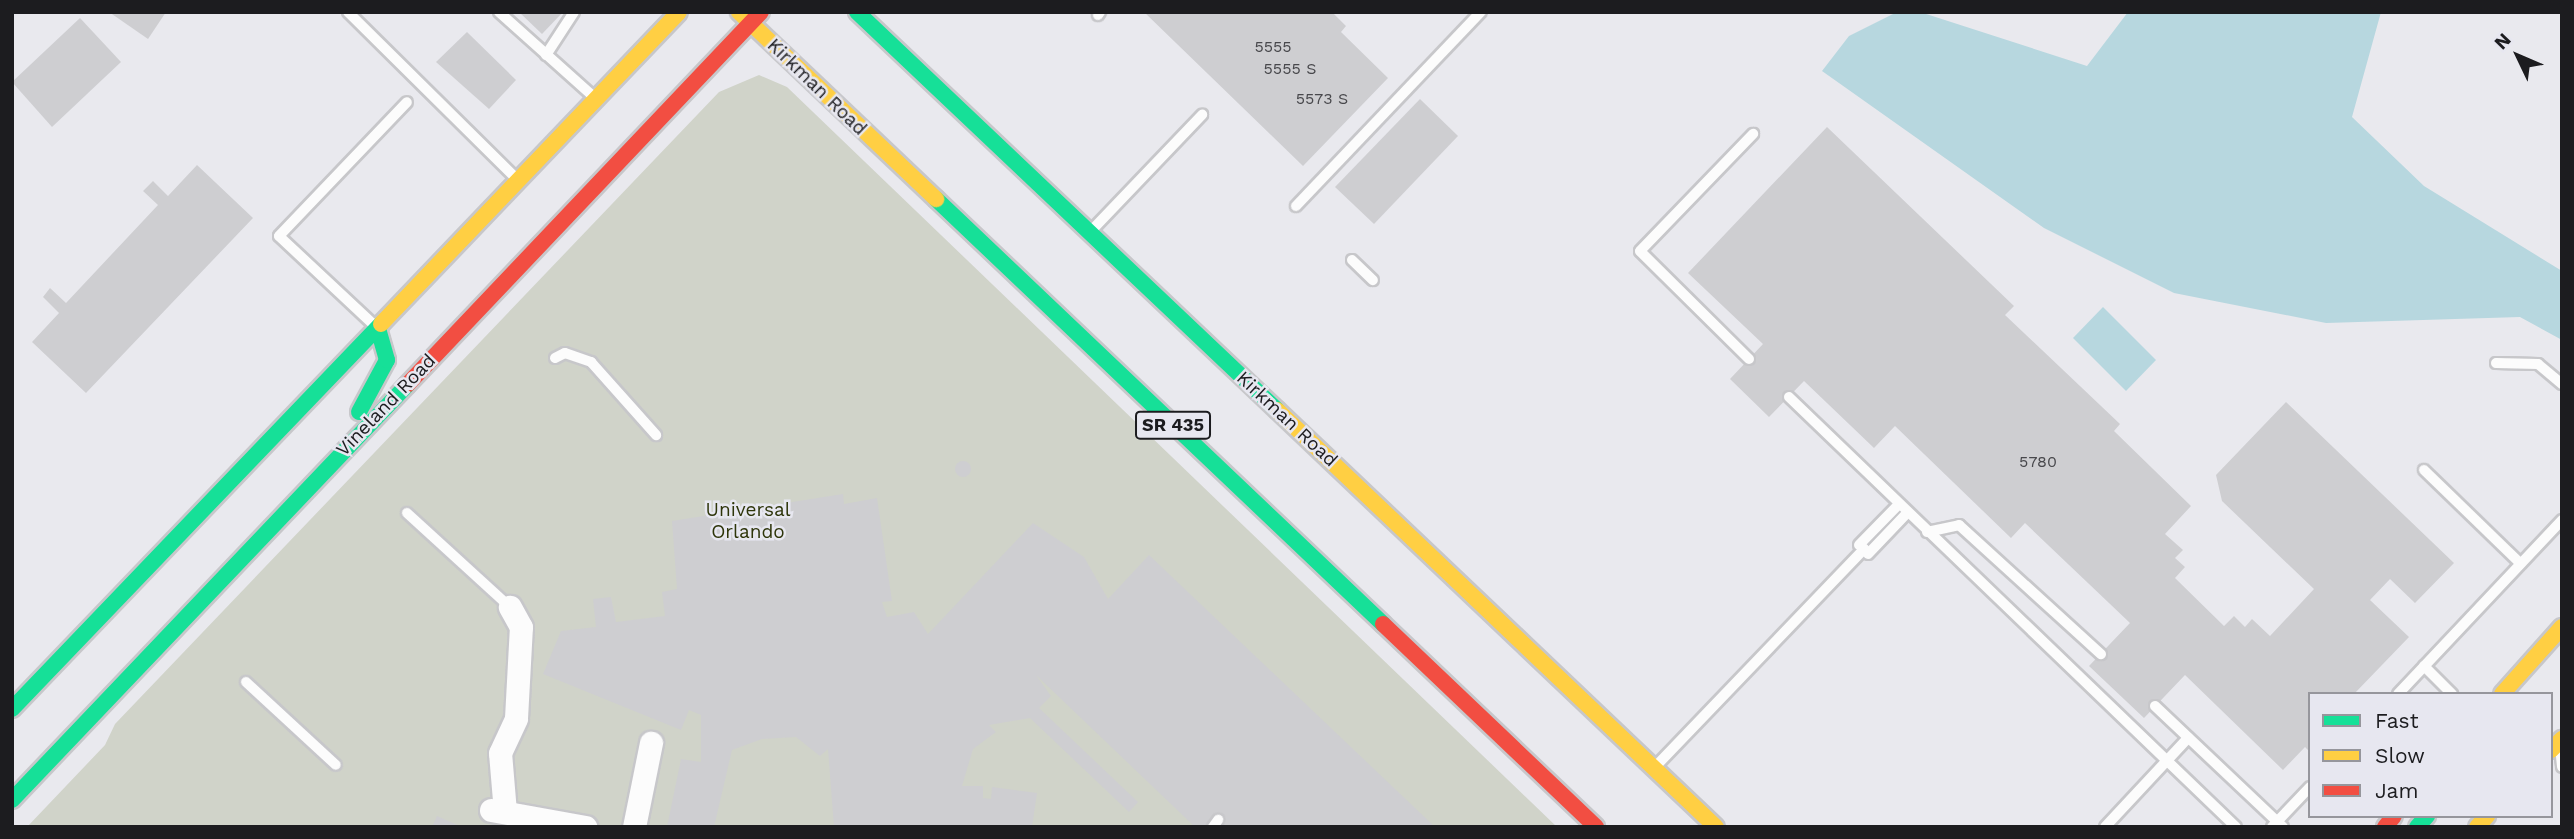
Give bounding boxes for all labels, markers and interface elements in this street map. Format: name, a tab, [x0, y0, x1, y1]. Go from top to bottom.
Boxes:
north arrow	[2483, 21, 2553, 91]
text: N	[2489, 28, 2516, 54]
street label: Kirkman Road	[762, 34, 872, 140]
house number: 5555	[1254, 37, 1292, 57]
house number: 5555 S	[1264, 59, 1316, 79]
house number: 5573 S	[1296, 89, 1348, 109]
street label: Vineland Road	[332, 349, 440, 461]
street label: Kirkman Road	[1232, 366, 1342, 472]
road number: SR 435	[1134, 410, 1212, 440]
house number: 5780	[2019, 452, 2057, 472]
park label: Universal Orlando	[706, 499, 790, 543]
legend	[2308, 692, 2553, 818]
text: Fast	[2375, 708, 2419, 733]
text: Slow	[2375, 743, 2425, 768]
text: Jam	[2375, 778, 2418, 803]

